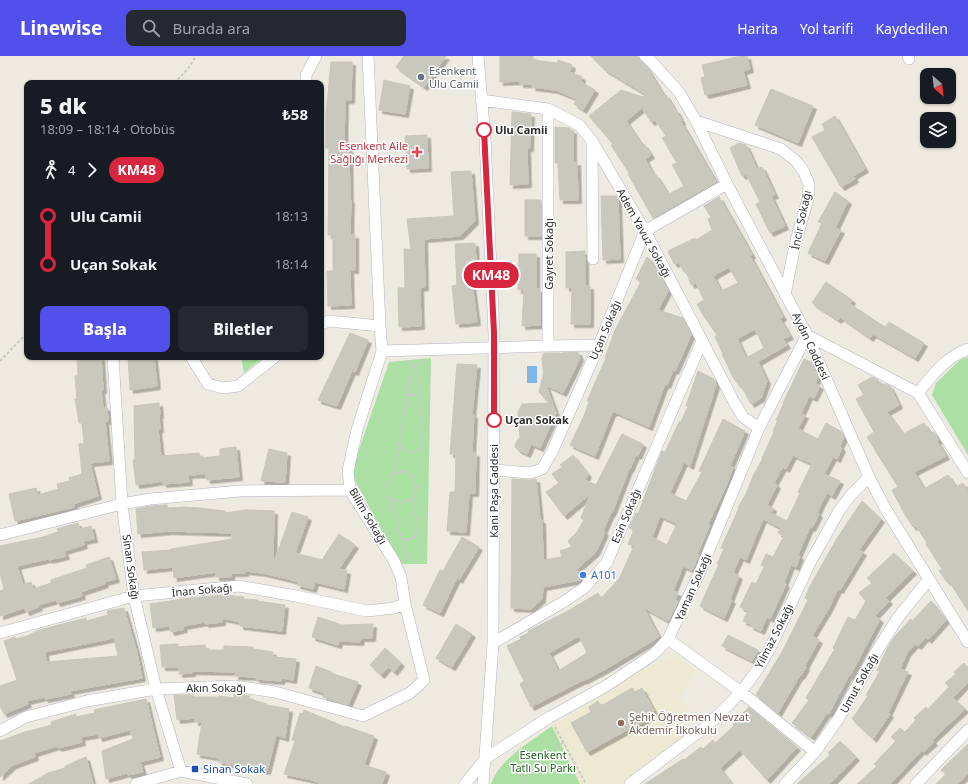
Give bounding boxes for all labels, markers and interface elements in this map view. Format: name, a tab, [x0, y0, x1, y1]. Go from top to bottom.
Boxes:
search box	[126, 10, 406, 46]
text: Linewise	[20, 15, 102, 41]
icon: search	[140, 17, 162, 39]
text: Burada ara	[172, 18, 250, 38]
text: Harita	[737, 19, 778, 38]
text: Yol tarifi	[800, 19, 853, 38]
text: Kaydedilen	[875, 19, 948, 38]
place label: Esenkent Ulu Camii	[429, 63, 479, 91]
north arrow	[920, 68, 956, 104]
map controls	[920, 68, 956, 148]
marker: Esenkent Ulu Camii	[416, 72, 426, 82]
text: 5 dk	[40, 90, 87, 120]
text: ₺58	[282, 104, 308, 124]
button: layers	[920, 112, 956, 148]
text: 18:09 – 18:14 · Otobüs	[40, 120, 175, 138]
marker: Ulu Camii	[476, 122, 492, 138]
place label: Ulu Camii	[495, 122, 548, 137]
place label: Esenkent Aile Sağlığı Merkezi	[330, 138, 408, 166]
marker: Esenkent Aile Sağlığı Merkezi	[411, 146, 423, 158]
icon: walk	[40, 159, 62, 181]
icon: forward	[81, 159, 103, 181]
text: KM48	[117, 160, 156, 179]
text: 4	[68, 161, 75, 179]
street label: Adem Yavuz Sokağı	[614, 185, 675, 280]
street label: İncir Sokağı	[787, 189, 814, 251]
text: Ulu Camii	[70, 206, 142, 226]
text: 18:13	[275, 207, 308, 225]
street label: Gayret Sokağı	[541, 218, 556, 290]
text: Uçan Sokak	[70, 254, 157, 274]
text: 18:14	[275, 255, 308, 273]
line badge: KM48	[463, 262, 519, 288]
text: KM48	[472, 265, 510, 284]
street label: Uçan Sokağı	[585, 298, 624, 362]
button: Başla	[40, 306, 170, 352]
button: Biletler	[178, 306, 308, 352]
street label: Aydın Caddesi	[789, 310, 834, 382]
marker: Uçan Sokak	[486, 412, 502, 428]
place label: Uçan Sokak	[505, 412, 569, 427]
street label: Kani Paşa Caddesi	[486, 444, 501, 538]
street label: Bilim Sokağı	[346, 485, 391, 547]
street label: Esin Sokağı	[607, 486, 644, 546]
street label: Sinan Sokağı	[119, 533, 144, 601]
street label: Yaman Sokağı	[671, 551, 714, 623]
place label: A101	[591, 567, 617, 582]
marker: A101	[578, 570, 588, 580]
street label: İnan Sokağı	[171, 579, 233, 600]
street label: Yılmaz Sokağı	[751, 601, 796, 671]
street label: Umut Sokağı	[836, 650, 881, 715]
street label: Akın Sokağı	[186, 680, 246, 695]
place label: Şehit Öğretmen Nevzat Akdemir İlkokulu	[629, 709, 749, 737]
marker: Şehit Öğretmen Nevzat Akdemir İlkokulu	[616, 718, 626, 728]
park label: Esenkent Tatlı Su Parkı	[510, 747, 576, 775]
place label: Sinan Sokak	[203, 761, 265, 776]
marker: Sinan Sokak	[190, 764, 200, 774]

